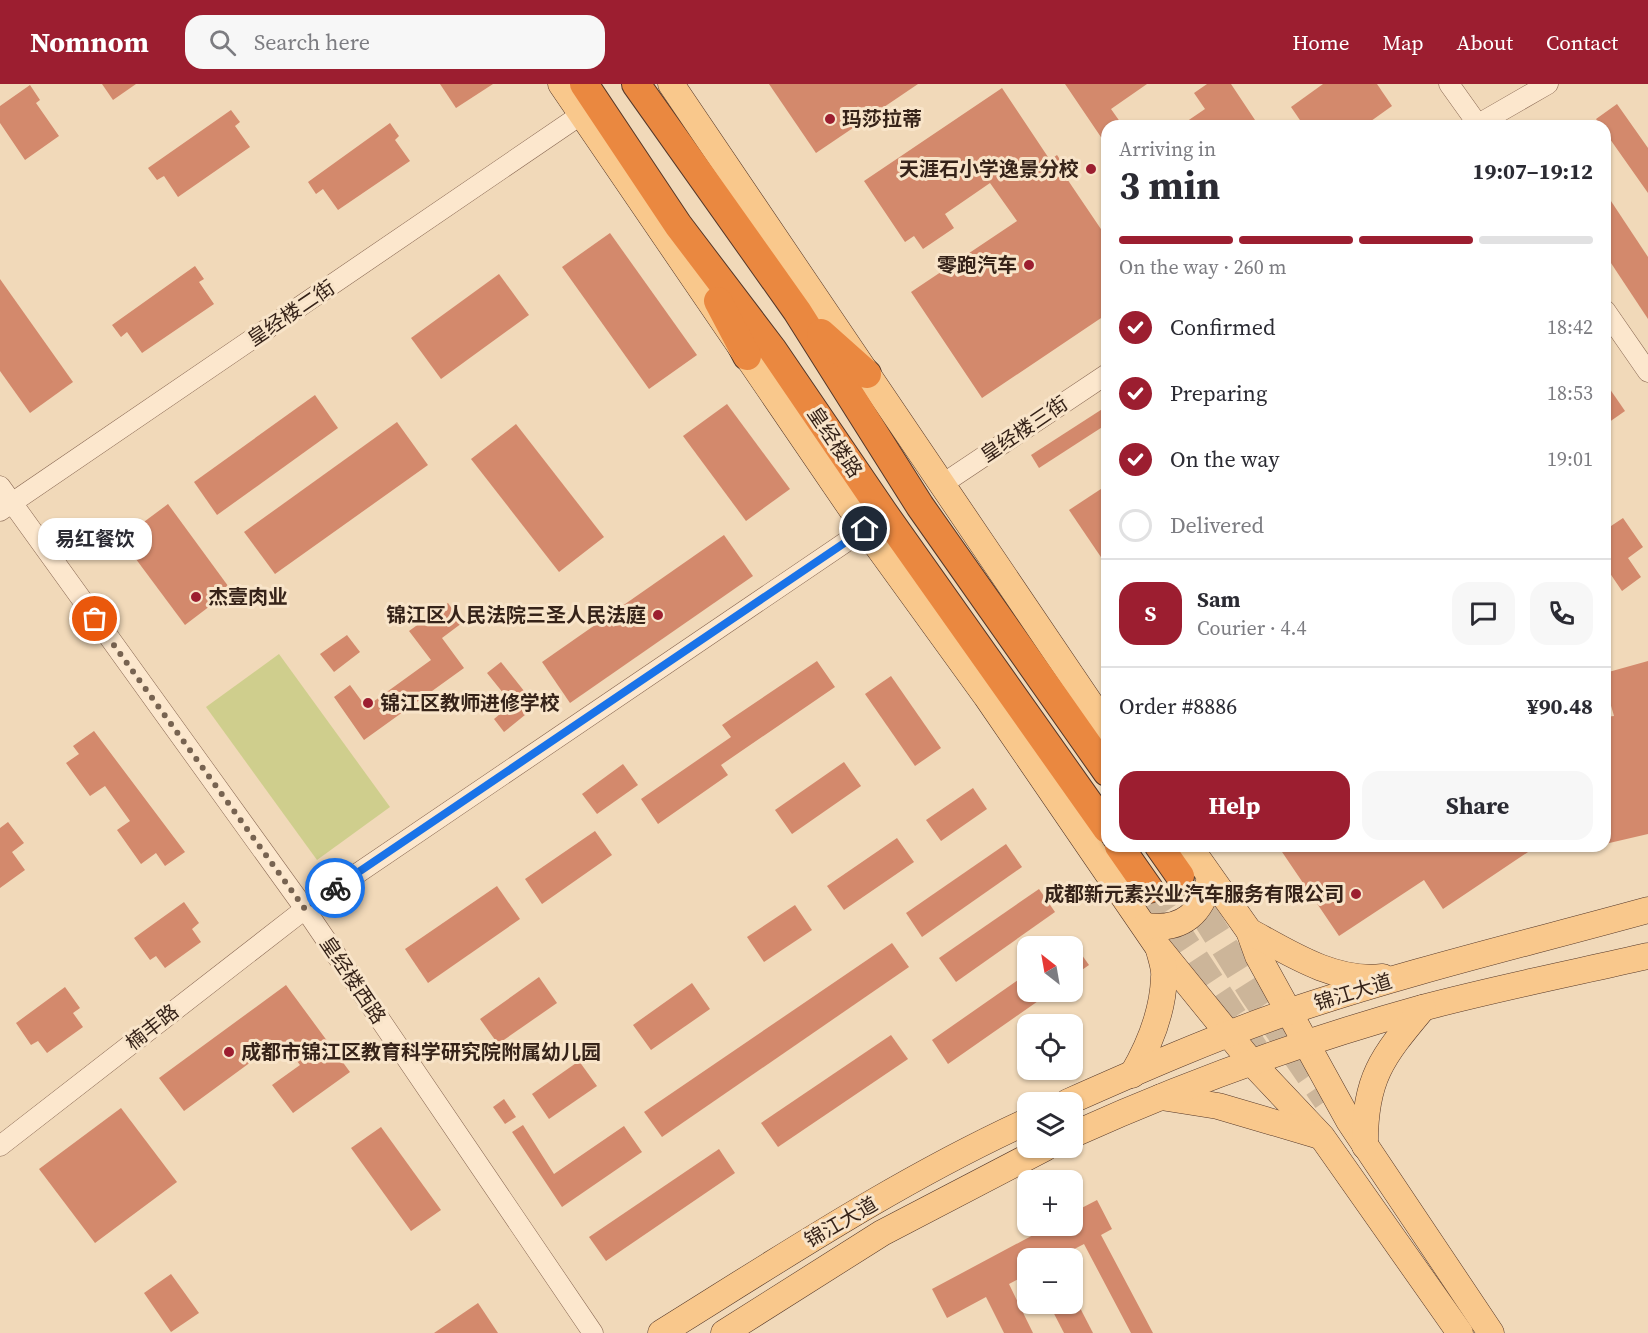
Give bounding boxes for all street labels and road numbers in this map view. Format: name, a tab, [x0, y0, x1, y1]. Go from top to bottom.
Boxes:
street label: 皇经楼二街	[242, 273, 340, 353]
street label: 皇经楼三街	[975, 389, 1073, 469]
street label: 皇经楼路	[801, 401, 869, 483]
street label: 皇经楼西路	[313, 931, 393, 1029]
street label: 锦江大道	[1311, 967, 1395, 1017]
street label: 楠丰路	[120, 997, 184, 1057]
street label: 锦江大道	[799, 1190, 883, 1254]

